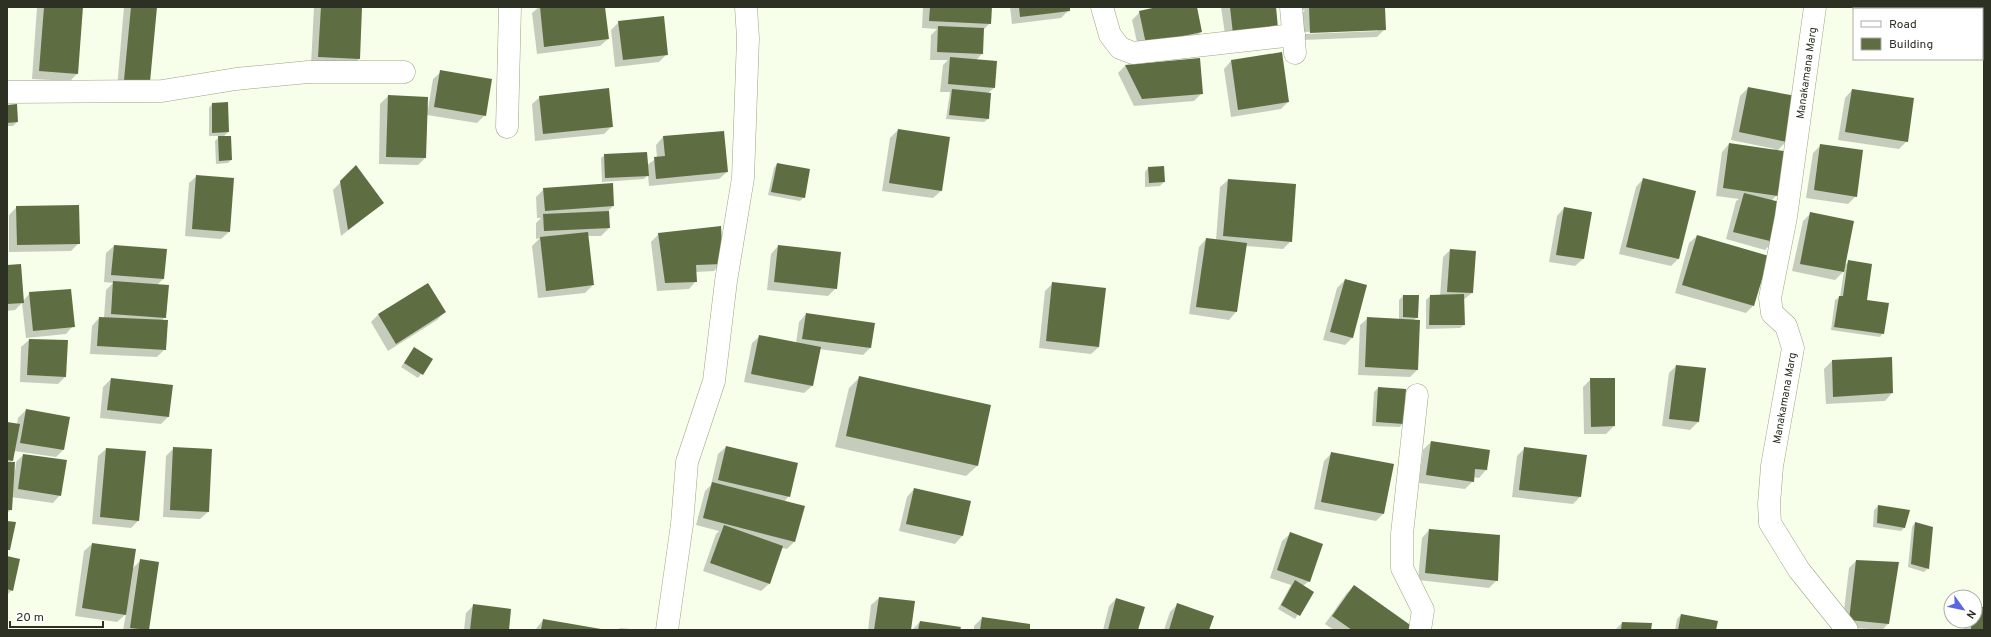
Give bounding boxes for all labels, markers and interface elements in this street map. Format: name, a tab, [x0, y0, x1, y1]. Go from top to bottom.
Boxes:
legend	[1853, 8, 1983, 60]
text: Road	[1889, 17, 1917, 33]
street label: Manakamana Marg	[1794, 26, 1820, 120]
text: Building	[1889, 37, 1933, 53]
street label: Manakamana Marg	[1770, 351, 1800, 445]
north arrow	[1943, 589, 1983, 629]
scale bar	[10, 603, 103, 629]
text: N	[1963, 607, 1979, 621]
text: 20 m	[16, 610, 44, 626]

